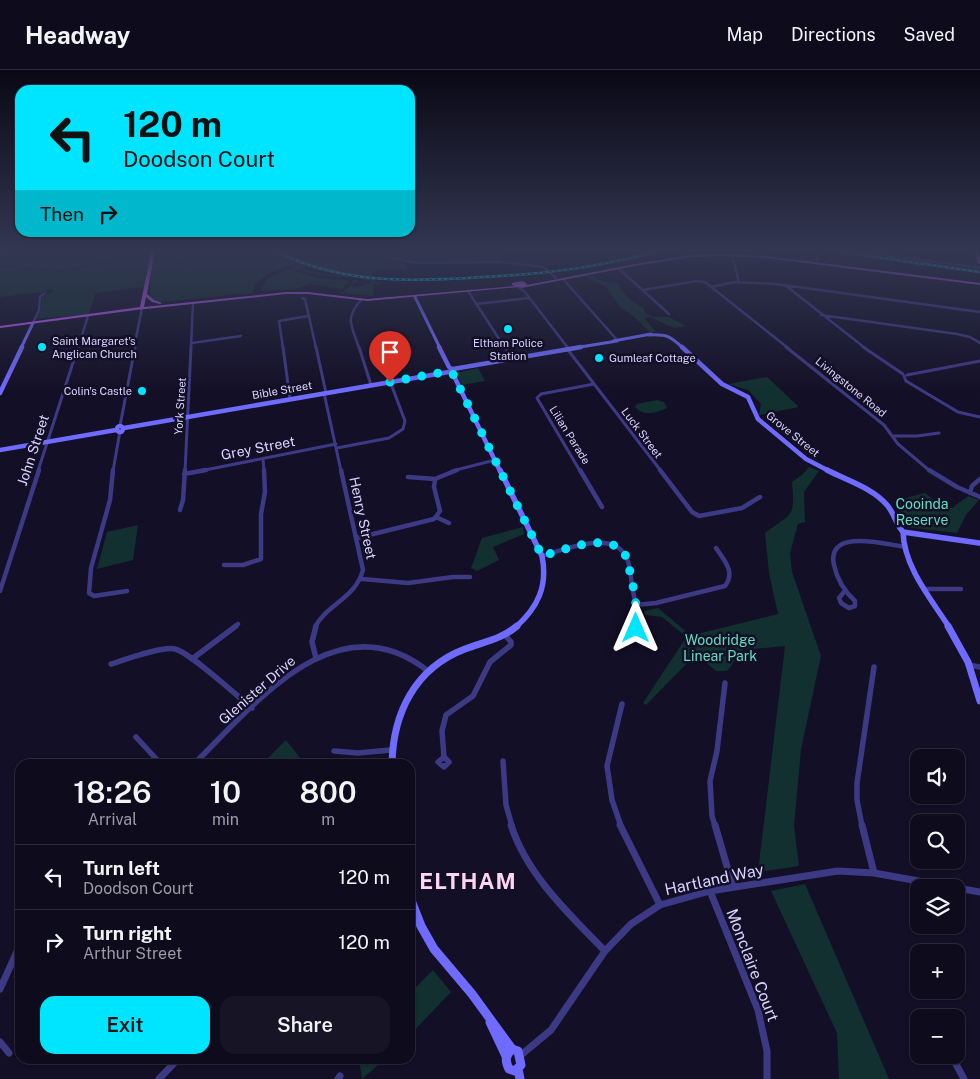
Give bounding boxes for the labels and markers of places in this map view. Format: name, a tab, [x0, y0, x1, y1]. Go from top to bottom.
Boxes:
marker: Eltham Police Station	[502, 323, 514, 335]
pin	[369, 331, 411, 382]
place label: Saint Margaret's Anglican Church	[52, 335, 137, 360]
place label: Eltham Police Station	[473, 337, 543, 362]
marker: Saint Margaret's Anglican Church	[36, 341, 48, 353]
marker: Gumleaf Cottage	[593, 352, 605, 364]
place label: Gumleaf Cottage	[609, 352, 696, 364]
place label: Colin's Castle	[64, 385, 132, 397]
marker: Colin's Castle	[136, 385, 148, 397]

